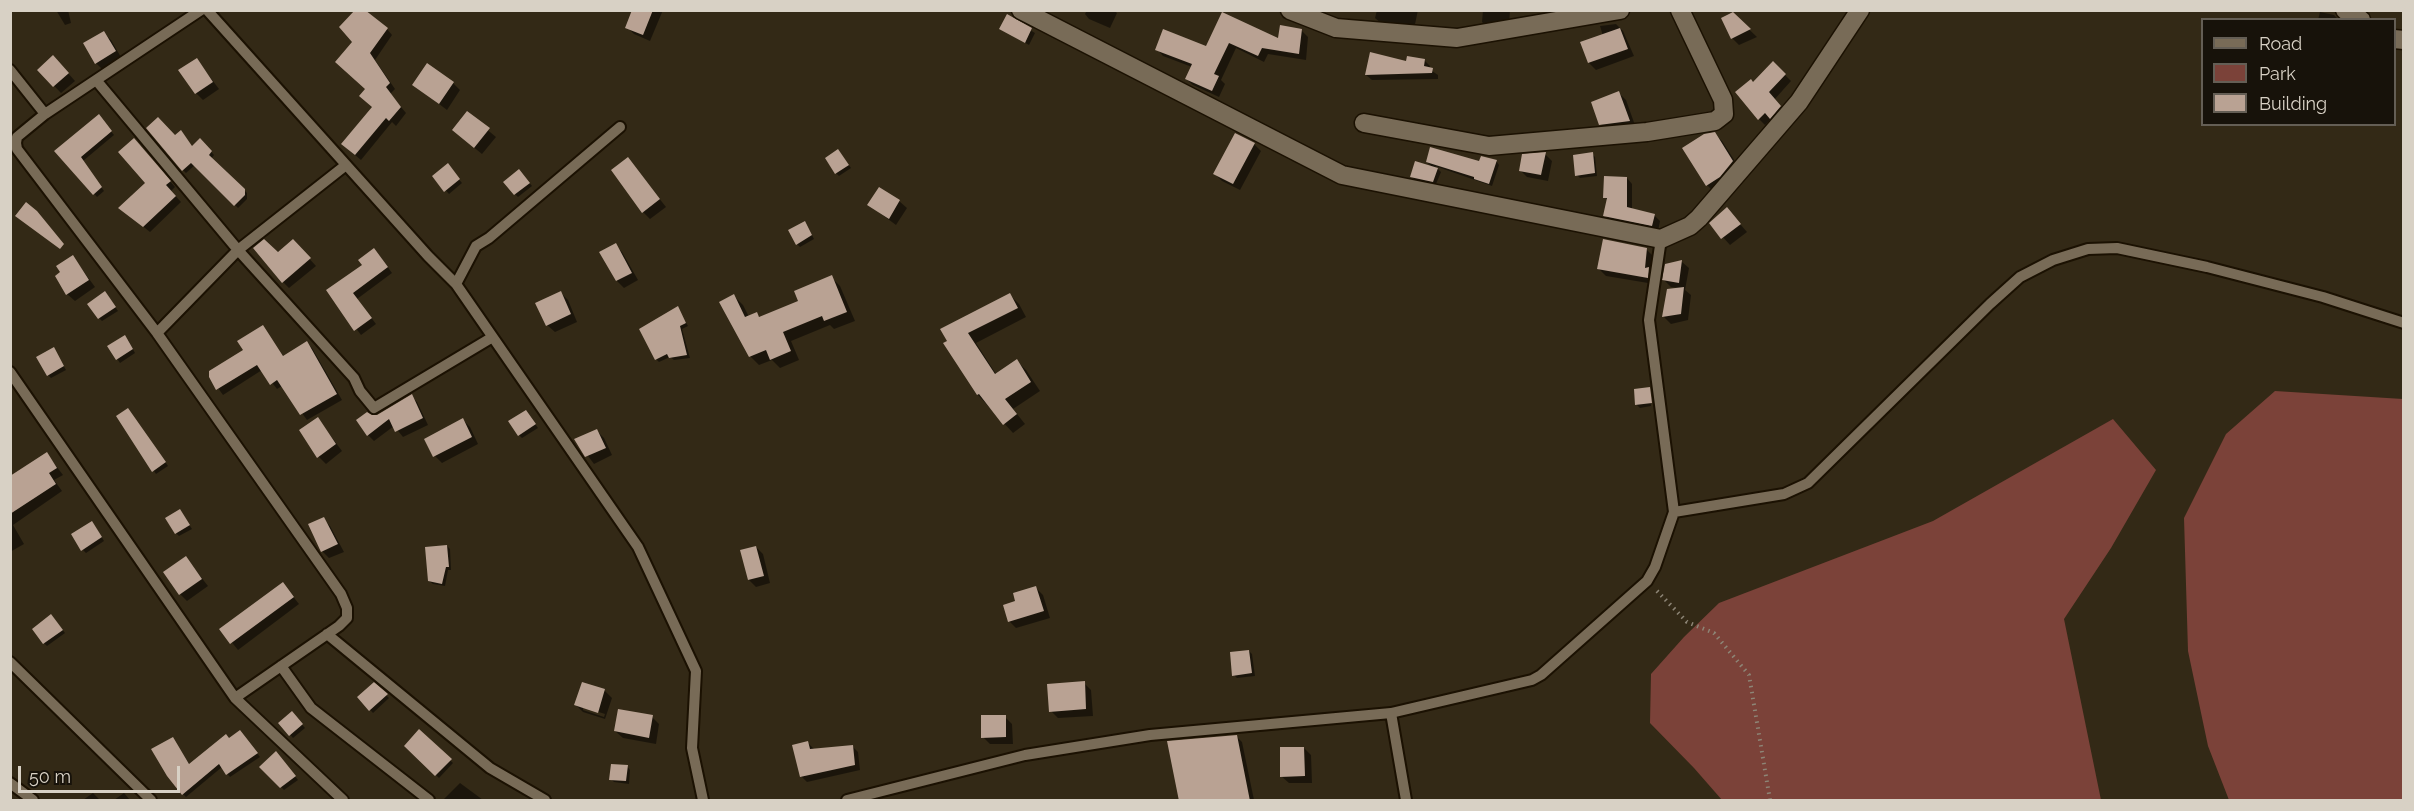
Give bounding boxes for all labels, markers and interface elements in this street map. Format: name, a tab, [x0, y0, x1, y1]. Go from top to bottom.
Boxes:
legend	[2201, 18, 2396, 126]
text: Road	[2259, 33, 2302, 54]
text: Park	[2259, 63, 2296, 84]
text: Building	[2259, 93, 2327, 114]
scale bar	[21, 754, 183, 792]
text: 50 m	[29, 766, 71, 787]

